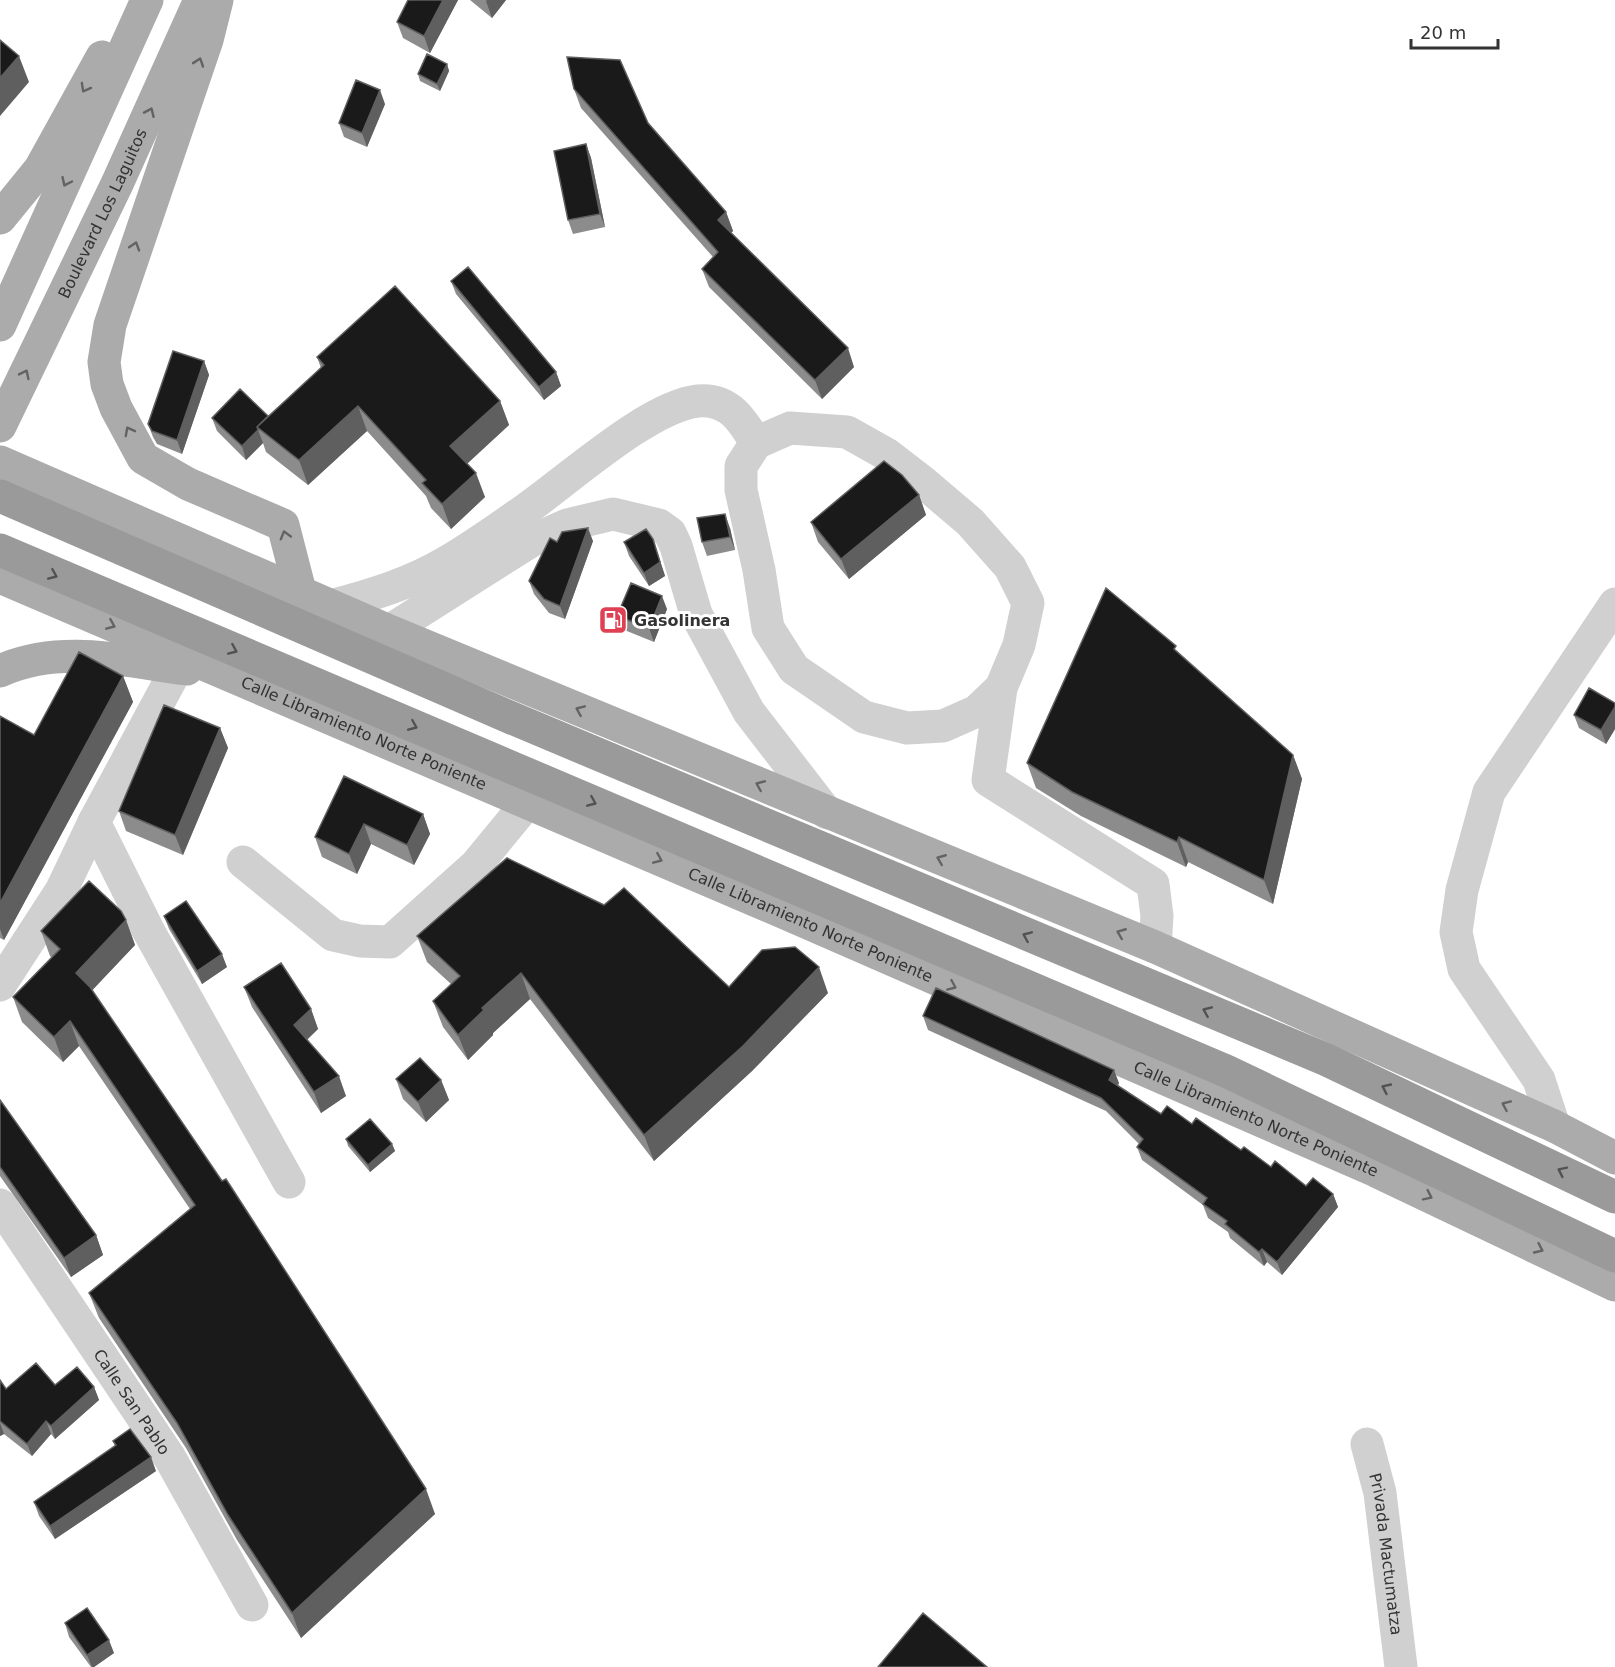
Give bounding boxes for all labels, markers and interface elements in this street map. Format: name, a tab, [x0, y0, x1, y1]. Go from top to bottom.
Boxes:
scale bar	[1411, 12, 1498, 50]
text: 20 m	[1420, 22, 1466, 43]
one-way arrow	[192, 57, 205, 67]
one-way arrow	[81, 82, 92, 92]
one-way arrow	[142, 107, 154, 118]
street label: Boulevard Los Laguitos	[54, 125, 150, 301]
one-way arrow	[62, 176, 74, 187]
one-way arrow	[128, 241, 140, 252]
one-way arrow	[18, 369, 30, 380]
one-way arrow	[125, 427, 136, 438]
one-way arrow	[280, 530, 292, 541]
one-way arrow	[47, 567, 58, 579]
fuel station icon: Gasolinera	[597, 604, 629, 636]
place label: Gasolinera	[634, 611, 730, 630]
one-way arrow	[105, 618, 116, 630]
one-way arrow	[227, 643, 238, 655]
street label: Calle Libramiento Norte Poniente	[238, 672, 490, 794]
one-way arrow	[575, 705, 586, 717]
one-way arrow	[406, 719, 417, 731]
one-way arrow	[755, 780, 766, 792]
one-way arrow	[586, 795, 597, 807]
one-way arrow	[651, 851, 662, 863]
one-way arrow	[936, 854, 947, 866]
street label: Calle Libramiento Norte Poniente	[685, 863, 936, 986]
one-way arrow	[1116, 928, 1127, 940]
one-way arrow	[1022, 931, 1033, 943]
one-way arrow	[946, 978, 957, 990]
one-way arrow	[1202, 1006, 1213, 1018]
street label: Calle Libramiento Norte Poniente	[1131, 1057, 1381, 1180]
one-way arrow	[1382, 1083, 1393, 1095]
one-way arrow	[1501, 1100, 1512, 1112]
one-way arrow	[1558, 1167, 1569, 1179]
one-way arrow	[1422, 1189, 1433, 1201]
one-way arrow	[1533, 1242, 1544, 1254]
street label: Calle San Pablo	[90, 1345, 174, 1458]
street label: Privada Mactumatza	[1366, 1471, 1407, 1636]

